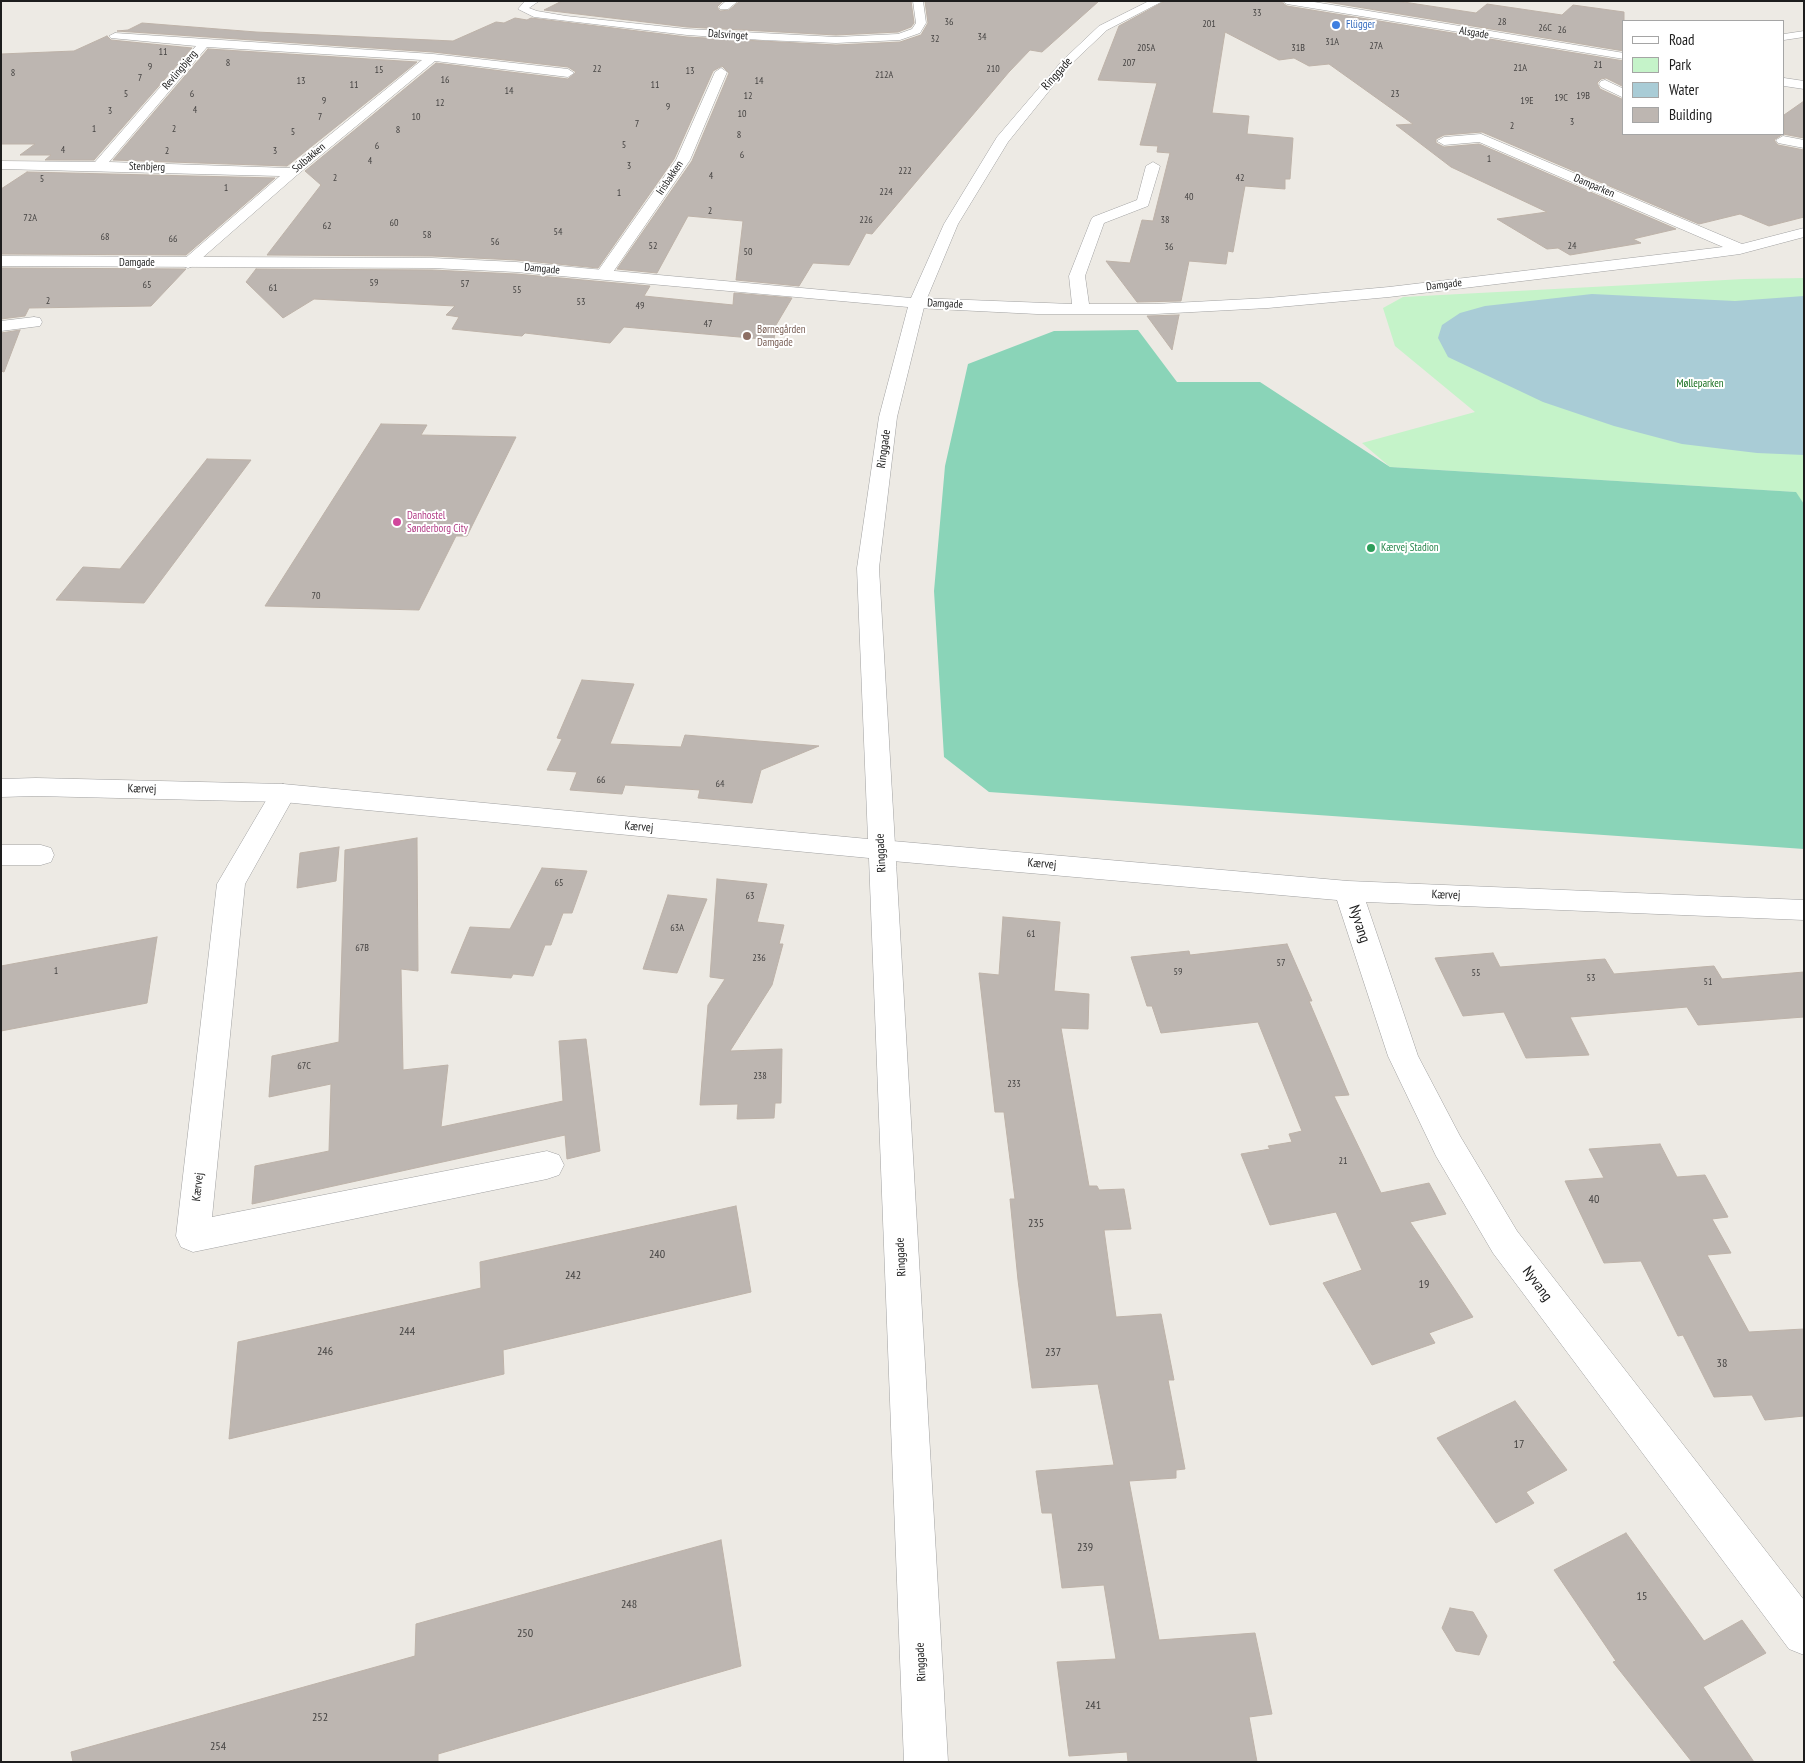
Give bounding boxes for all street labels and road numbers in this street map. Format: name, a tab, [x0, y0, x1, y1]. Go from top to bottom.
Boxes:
street label: Alsgade	[1458, 24, 1490, 42]
street label: Dalsvinget	[707, 27, 749, 43]
street label: Revlingbjerg	[160, 48, 200, 92]
street label: Ringgade	[1039, 55, 1075, 93]
street label: Solbakken	[290, 140, 328, 176]
street label: Irisbakken	[654, 158, 686, 198]
street label: Stenbjerg	[129, 160, 165, 174]
street label: Damparken	[1572, 172, 1616, 200]
street label: Damgade	[119, 256, 155, 270]
street label: Damgade	[524, 261, 560, 277]
street label: Damgade	[1425, 276, 1463, 294]
street label: Damgade	[927, 296, 963, 312]
street label: Ringgade	[874, 429, 894, 469]
street label: Kærvej	[127, 782, 157, 796]
street label: Kærvej	[624, 819, 654, 835]
street label: Ringgade	[873, 833, 889, 873]
street label: Kærvej	[1027, 856, 1057, 872]
street label: Kærvej	[1431, 887, 1461, 903]
street label: Nyvang	[1344, 903, 1374, 945]
street label: Kærvej	[189, 1172, 207, 1202]
street label: Ringgade	[893, 1237, 909, 1277]
street label: Nyvang	[1518, 1263, 1556, 1305]
street label: Ringgade	[913, 1642, 929, 1682]

